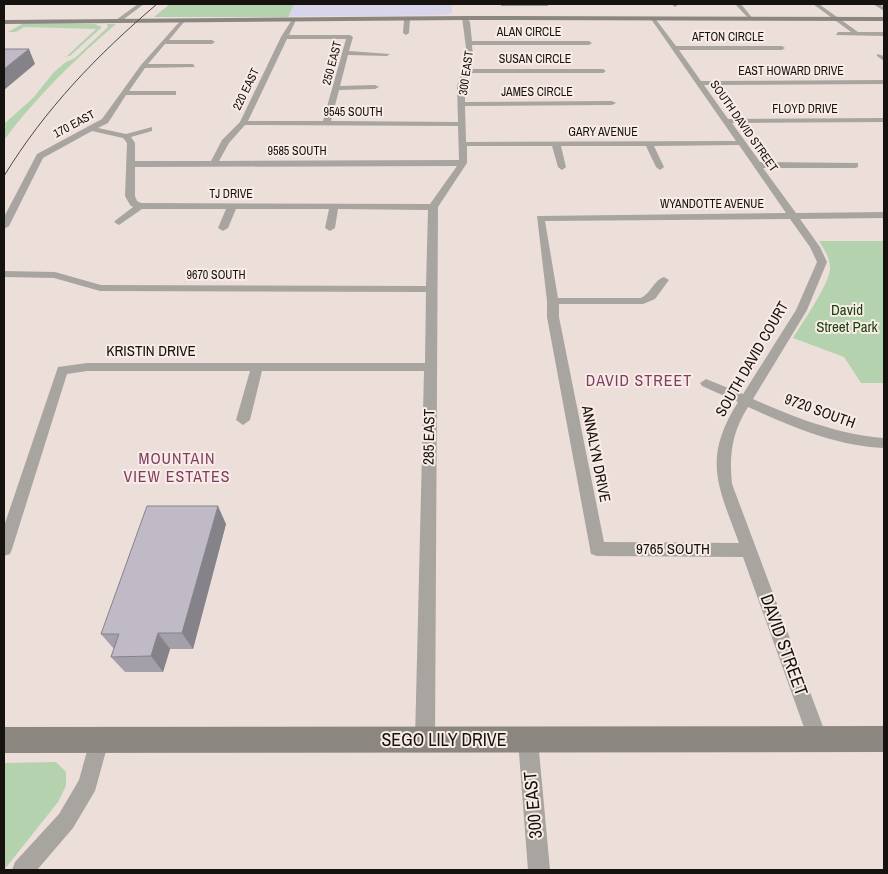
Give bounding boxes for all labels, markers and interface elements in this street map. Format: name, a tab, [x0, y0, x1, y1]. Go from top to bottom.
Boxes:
street label: ALAN CIRCLE	[496, 24, 561, 40]
street label: AFTON CIRCLE	[691, 29, 764, 45]
street label: 250 EAST	[318, 39, 346, 87]
street label: 300 EAST	[455, 50, 477, 96]
street label: SUSAN CIRCLE	[499, 51, 571, 67]
street label: EAST HOWARD DRIVE	[738, 63, 844, 79]
street label: 220 EAST	[229, 65, 263, 113]
street label: SOUTH DAVID STREET	[706, 77, 782, 175]
street label: JAMES CIRCLE	[501, 84, 573, 100]
street label: FLOYD DRIVE	[772, 101, 838, 117]
street label: 9545 SOUTH	[323, 104, 383, 120]
street label: 170 EAST	[50, 106, 98, 142]
street label: GARY AVENUE	[568, 124, 638, 140]
street label: 9585 SOUTH	[267, 143, 327, 159]
street label: TJ DRIVE	[209, 186, 253, 202]
street label: WYANDOTTE AVENUE	[660, 196, 764, 212]
street label: 9670 SOUTH	[186, 267, 246, 283]
street label: SOUTH DAVID COURT	[710, 297, 793, 420]
park label: David Street Park	[816, 299, 879, 337]
street label: KRISTIN DRIVE	[106, 340, 196, 361]
district label: DAVID STREET	[586, 369, 692, 391]
street label: 9720 SOUTH	[782, 388, 858, 433]
street label: ANNALYN DRIVE	[577, 403, 616, 504]
street label: 285 EAST	[418, 408, 439, 465]
district label: MOUNTAIN VIEW ESTATES	[123, 447, 231, 487]
street label: 9765 SOUTH	[636, 538, 710, 559]
street label: DAVID STREET	[755, 591, 814, 699]
street label: SEGO LILY DRIVE	[381, 727, 507, 752]
street label: 300 EAST	[517, 770, 548, 840]

